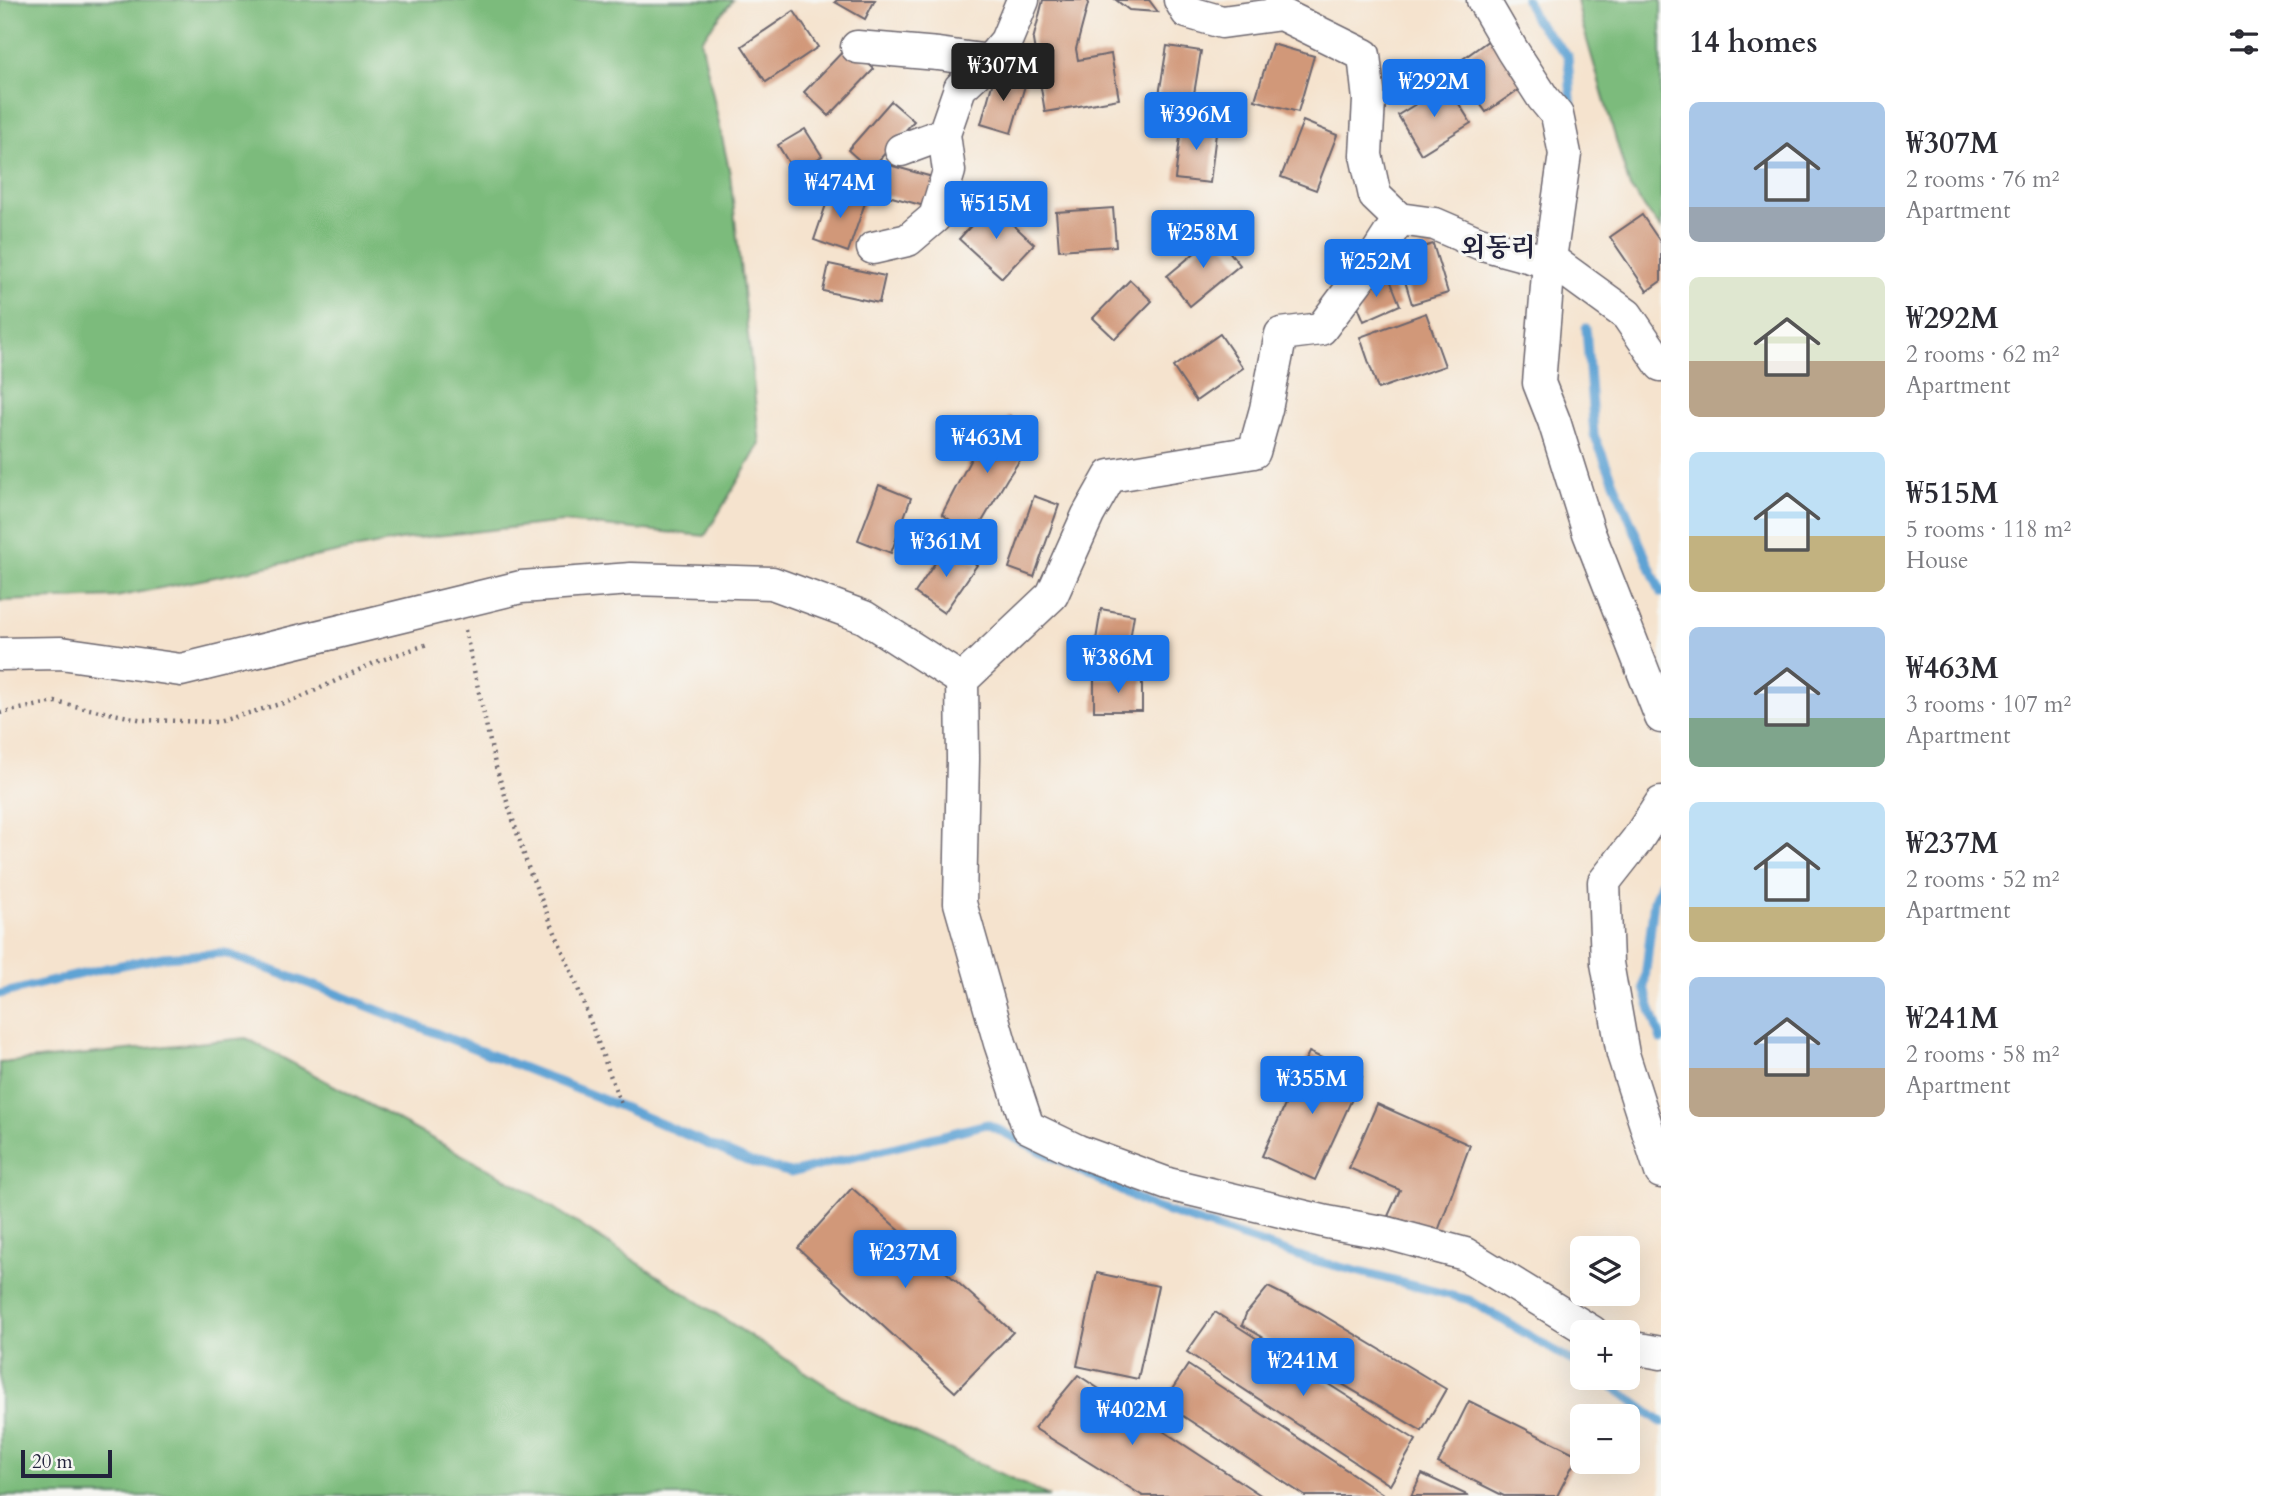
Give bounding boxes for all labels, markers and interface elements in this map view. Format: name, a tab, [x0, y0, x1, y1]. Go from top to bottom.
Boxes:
text: 14 homes	[1689, 22, 1818, 63]
icon: filters	[2225, 23, 2263, 61]
pin: ₩307M	[954, 43, 1052, 103]
text: ₩307M	[967, 50, 1039, 81]
pin: ₩292M	[1385, 60, 1483, 119]
text: ₩292M	[1398, 66, 1470, 97]
pin: ₩396M	[1147, 92, 1245, 152]
text: ₩396M	[1160, 99, 1232, 130]
text: ₩307M	[1906, 123, 1999, 164]
icon: home	[1745, 130, 1829, 214]
pin: ₩474M	[791, 160, 889, 220]
text: 2 rooms · 76 m²	[1906, 164, 2059, 195]
text: ₩474M	[804, 167, 876, 198]
pin: ₩515M	[947, 182, 1045, 241]
text: ₩515M	[960, 188, 1032, 219]
text: Apartment	[1906, 195, 2010, 226]
pin: ₩258M	[1154, 210, 1252, 270]
text: ₩258M	[1167, 217, 1239, 248]
district label: 외동리	[1460, 230, 1536, 265]
pin: ₩252M	[1327, 240, 1425, 299]
text: ₩252M	[1340, 246, 1412, 277]
text: ₩292M	[1906, 298, 1999, 339]
icon: home	[1745, 305, 1829, 389]
text: 2 rooms · 62 m²	[1906, 339, 2059, 370]
text: Apartment	[1906, 370, 2010, 401]
pin: ₩463M	[938, 416, 1036, 475]
text: ₩463M	[951, 422, 1023, 453]
text: ₩515M	[1906, 473, 1999, 514]
icon: home	[1745, 480, 1829, 564]
text: 5 rooms · 118 m²	[1906, 514, 2071, 545]
pin: ₩361M	[897, 520, 995, 579]
text: ₩361M	[910, 526, 982, 557]
text: House	[1906, 545, 1968, 576]
pin: ₩386M	[1069, 636, 1167, 695]
text: ₩386M	[1082, 642, 1154, 673]
text: ₩463M	[1906, 648, 1999, 689]
icon: home	[1745, 655, 1829, 739]
text: 3 rooms · 107 m²	[1906, 689, 2071, 720]
text: Apartment	[1906, 720, 2010, 751]
text: ₩237M	[1906, 823, 1999, 864]
icon: home	[1745, 830, 1829, 914]
text: 2 rooms · 52 m²	[1906, 864, 2059, 895]
text: Apartment	[1906, 895, 2010, 926]
text: ₩241M	[1906, 998, 1999, 1039]
icon: home	[1745, 1005, 1829, 1089]
text: 2 rooms · 58 m²	[1906, 1039, 2059, 1070]
pin: ₩355M	[1263, 1056, 1361, 1116]
text: ₩355M	[1276, 1063, 1348, 1094]
text: Apartment	[1906, 1070, 2010, 1101]
pin: ₩237M	[856, 1230, 954, 1290]
map controls	[1570, 1236, 1640, 1474]
button: layers	[1570, 1236, 1640, 1306]
text: ₩237M	[869, 1237, 941, 1268]
button: +	[1570, 1320, 1640, 1390]
pin: ₩241M	[1254, 1338, 1352, 1398]
text: ₩241M	[1267, 1345, 1339, 1376]
pin: ₩402M	[1083, 1388, 1181, 1447]
text: ₩402M	[1096, 1394, 1168, 1425]
button: −	[1570, 1404, 1640, 1474]
scale bar	[21, 1447, 112, 1479]
text: 20 m	[32, 1449, 73, 1475]

